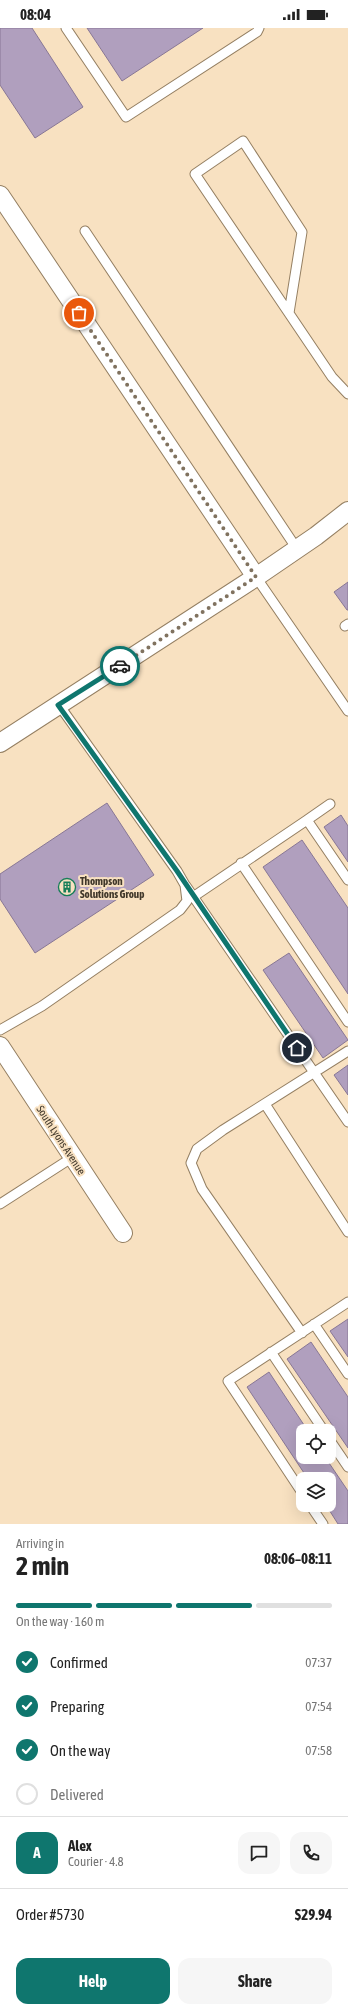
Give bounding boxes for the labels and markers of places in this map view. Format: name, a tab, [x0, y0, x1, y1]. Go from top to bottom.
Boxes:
pin	[62, 296, 96, 330]
place label: Thompson Solutions Group	[80, 875, 144, 900]
building icon: Thompson Solutions Group	[57, 877, 77, 897]
pin	[280, 1031, 314, 1065]

